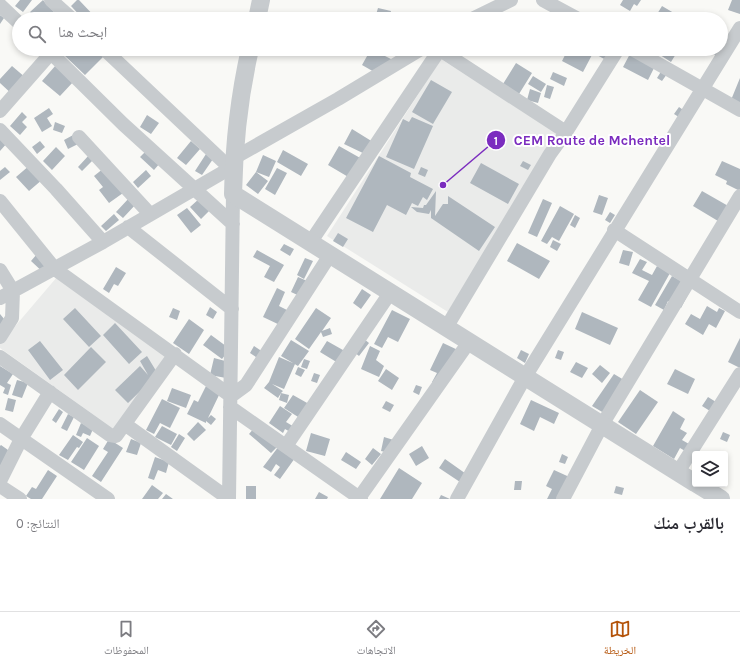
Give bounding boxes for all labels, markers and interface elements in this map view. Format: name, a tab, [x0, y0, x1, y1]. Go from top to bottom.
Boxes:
search box	[12, 12, 728, 56]
icon: search	[26, 23, 48, 45]
text: ابحث هنا	[58, 23, 107, 41]
callout: CEM Route de Mchentel	[486, 127, 678, 153]
text: CEM Route de Mchentel	[514, 132, 670, 149]
text: 1	[494, 134, 498, 148]
map controls	[692, 451, 728, 487]
button: layers	[692, 451, 728, 487]
text: بالقرب منك	[653, 513, 724, 533]
text: النتائج: 0	[16, 516, 60, 531]
tab: المحفوظات	[104, 618, 149, 661]
tab: الاتجاهات	[357, 618, 396, 661]
tab: الخريطة	[604, 618, 636, 661]

